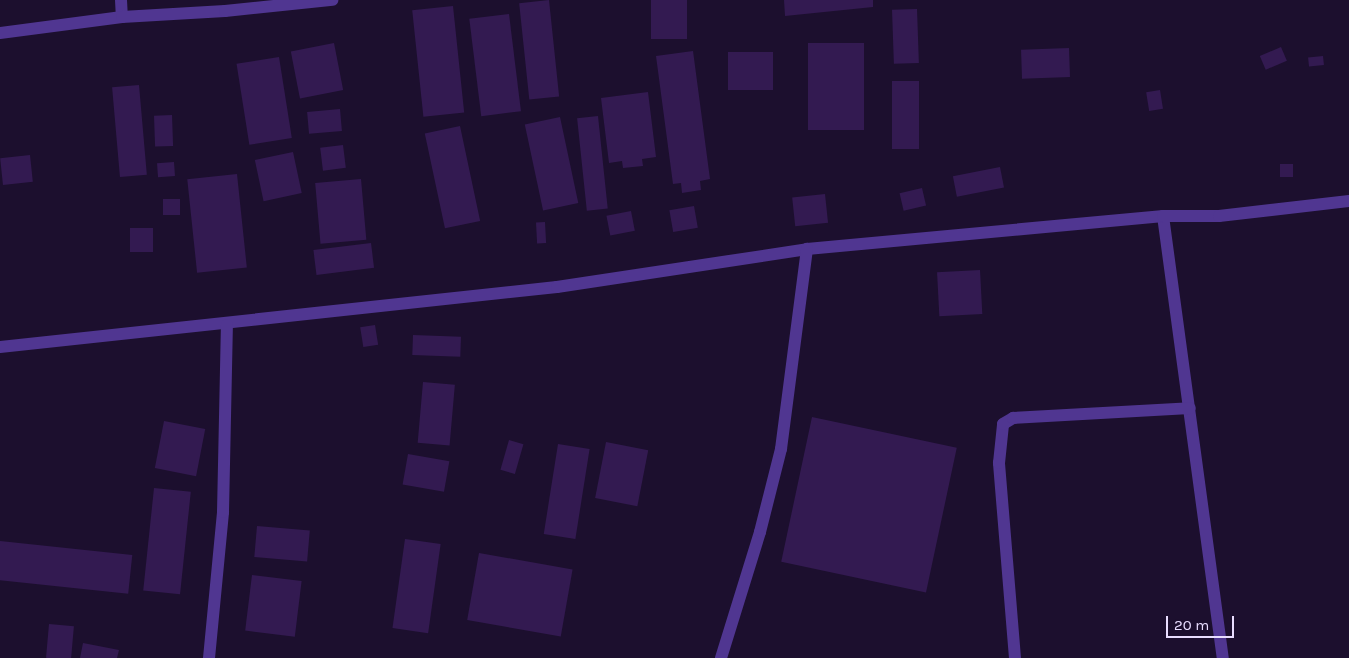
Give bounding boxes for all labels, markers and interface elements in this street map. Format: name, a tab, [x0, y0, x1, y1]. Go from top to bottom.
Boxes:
scale bar	[1169, 606, 1236, 638]
text: 20 m	[1174, 616, 1209, 634]

